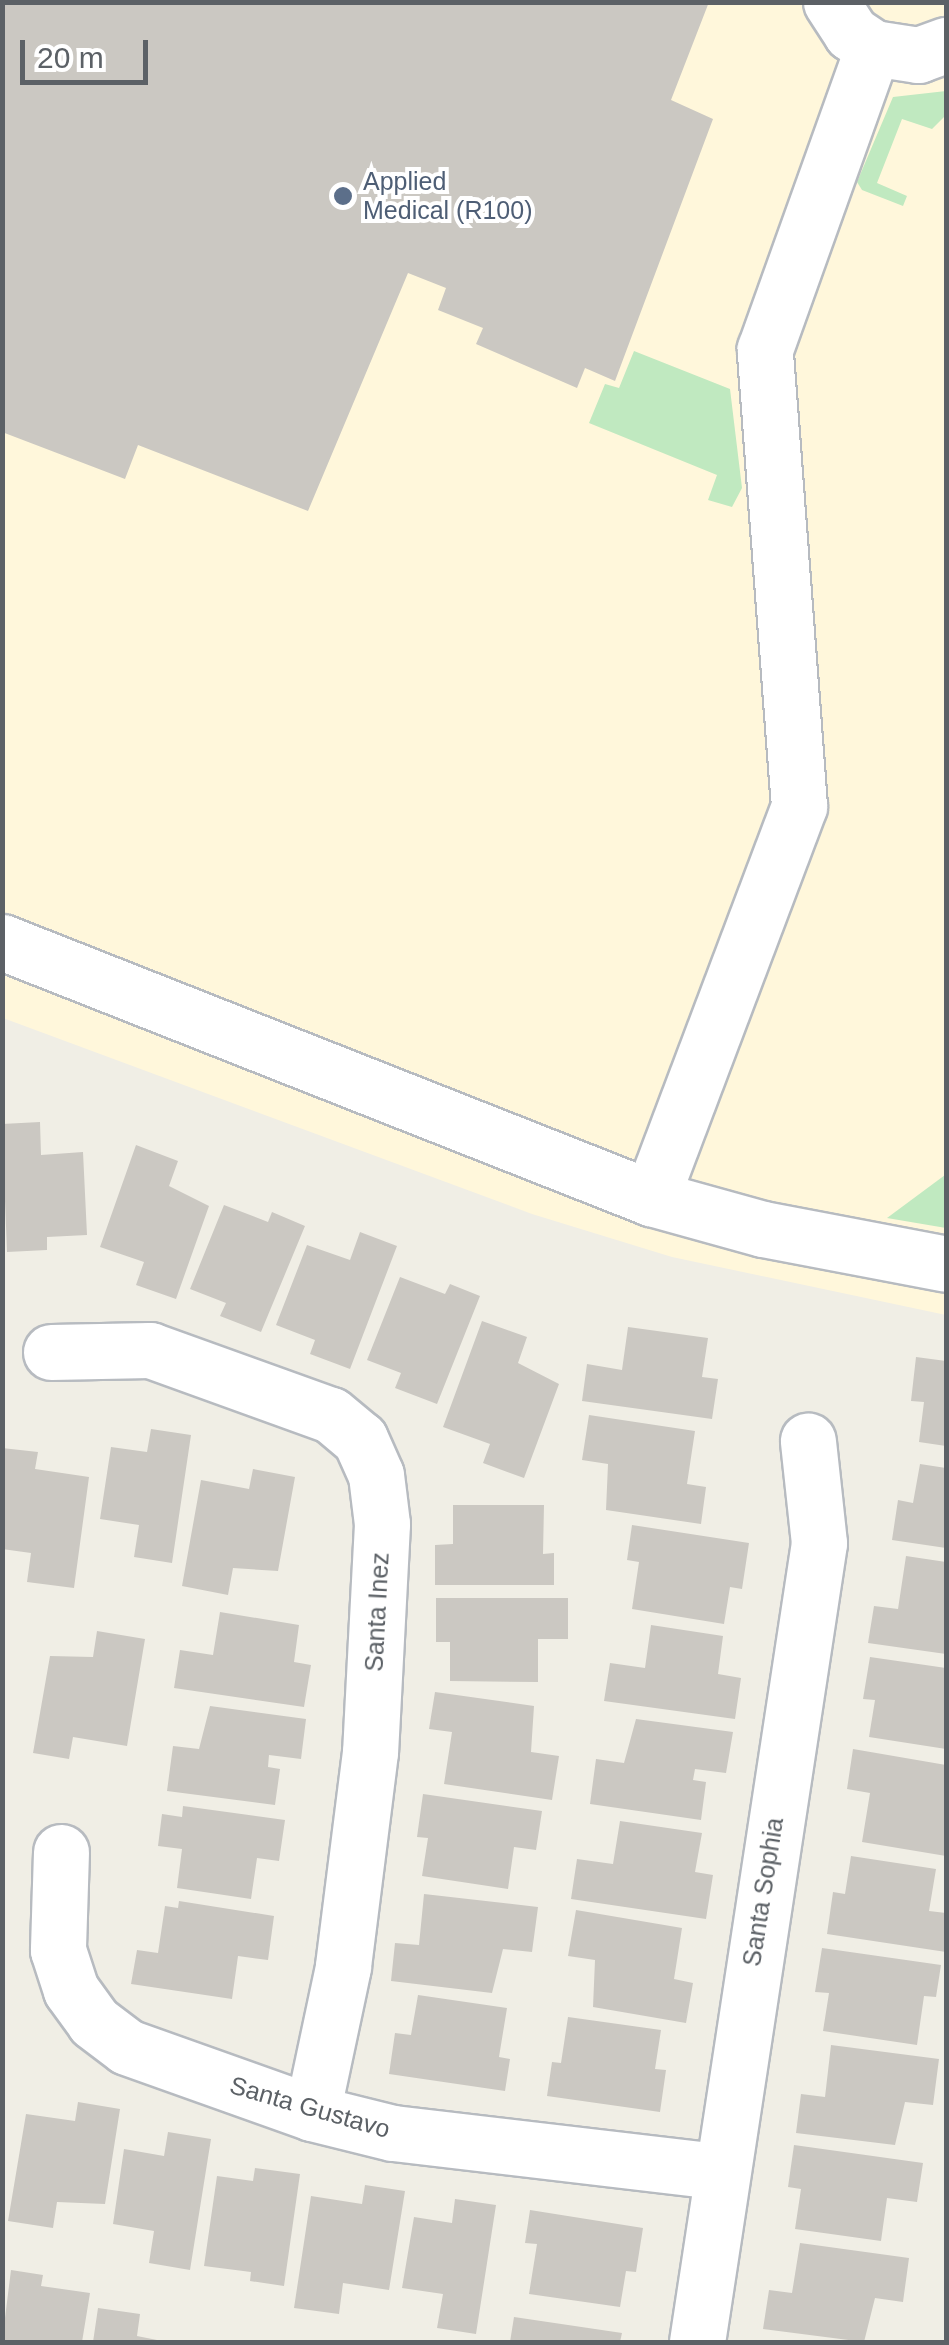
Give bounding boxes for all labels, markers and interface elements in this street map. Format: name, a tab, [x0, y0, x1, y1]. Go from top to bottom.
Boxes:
scale bar	[25, 20, 152, 82]
text: 20 m	[37, 41, 104, 74]
place label: Applied Medical (R100)	[363, 167, 533, 226]
marker: Applied Medical (R100)	[332, 185, 354, 207]
street label: Santa Inez	[359, 1552, 395, 1672]
street label: Santa Sophia	[736, 1816, 790, 1968]
street label: Santa Gustavo	[226, 2070, 394, 2144]

